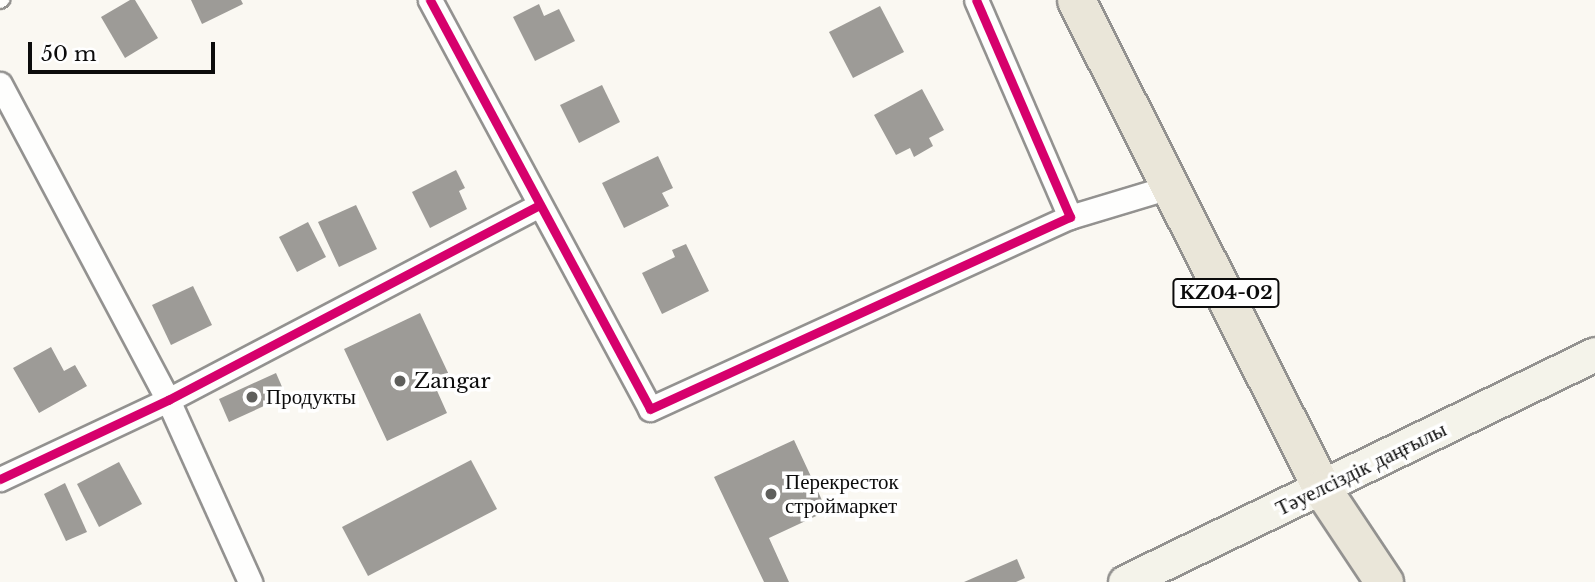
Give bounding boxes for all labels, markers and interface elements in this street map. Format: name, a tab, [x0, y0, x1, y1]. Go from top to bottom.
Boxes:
scale bar	[32, 28, 219, 72]
text: 50 m	[41, 41, 96, 67]
road number: KZ04-02	[1172, 278, 1280, 308]
place label: Zangar	[414, 368, 491, 394]
marker: Zangar	[392, 373, 408, 389]
place label: Продукты	[266, 384, 356, 410]
marker: Продукты	[244, 389, 260, 405]
street label: Тәуелсіздік даңғылы	[1272, 417, 1450, 521]
place label: Перекресток строймаркет	[785, 469, 899, 519]
marker: Перекресток строймаркет	[763, 486, 779, 502]

